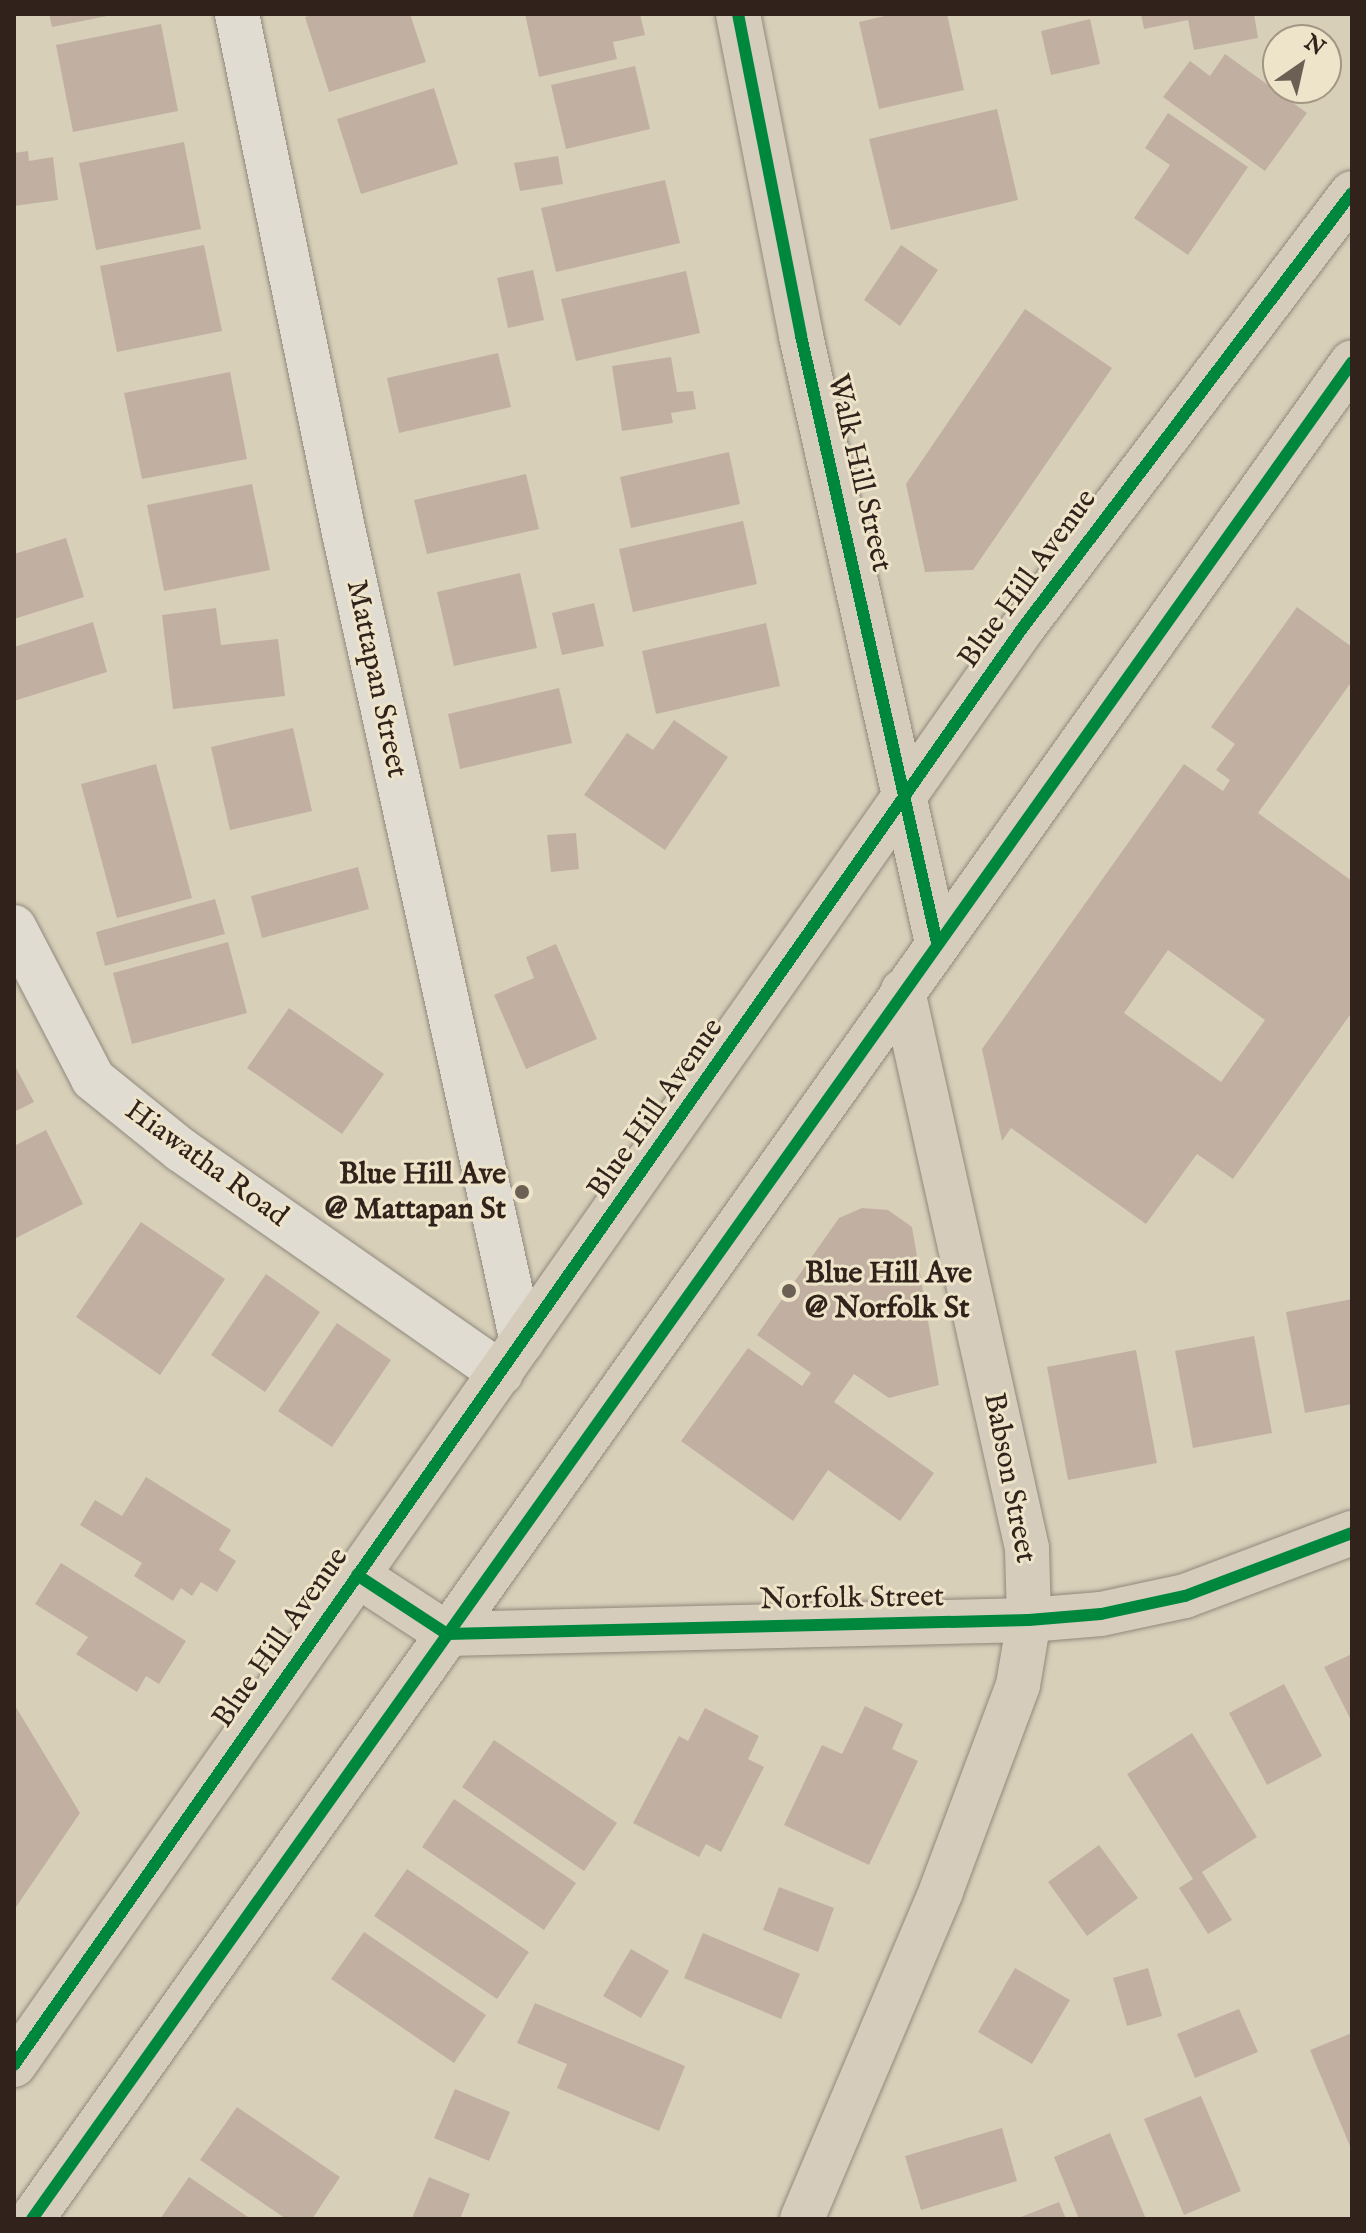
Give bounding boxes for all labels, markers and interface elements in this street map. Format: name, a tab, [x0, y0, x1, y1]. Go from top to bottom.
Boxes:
north arrow	[1262, 24, 1342, 104]
text: N	[1299, 29, 1330, 63]
street label: Walk Hill Street	[819, 371, 899, 575]
street label: Blue Hill Avenue	[951, 483, 1105, 675]
street label: Mattapan Street	[337, 577, 415, 781]
street label: Blue Hill Avenue	[580, 1012, 732, 1206]
street label: Hiawatha Road	[118, 1093, 294, 1235]
place label: Blue Hill Ave @ Mattapan St	[325, 1157, 506, 1228]
marker: Blue Hill Ave @ Mattapan St	[513, 1183, 531, 1201]
place label: Blue Hill Ave @ Norfolk St	[805, 1256, 972, 1326]
marker: Blue Hill Ave @ Norfolk St	[780, 1282, 798, 1300]
street label: Babson Street	[975, 1390, 1043, 1566]
street label: Blue Hill Avenue	[205, 1541, 357, 1735]
street label: Norfolk Street	[760, 1579, 944, 1619]

